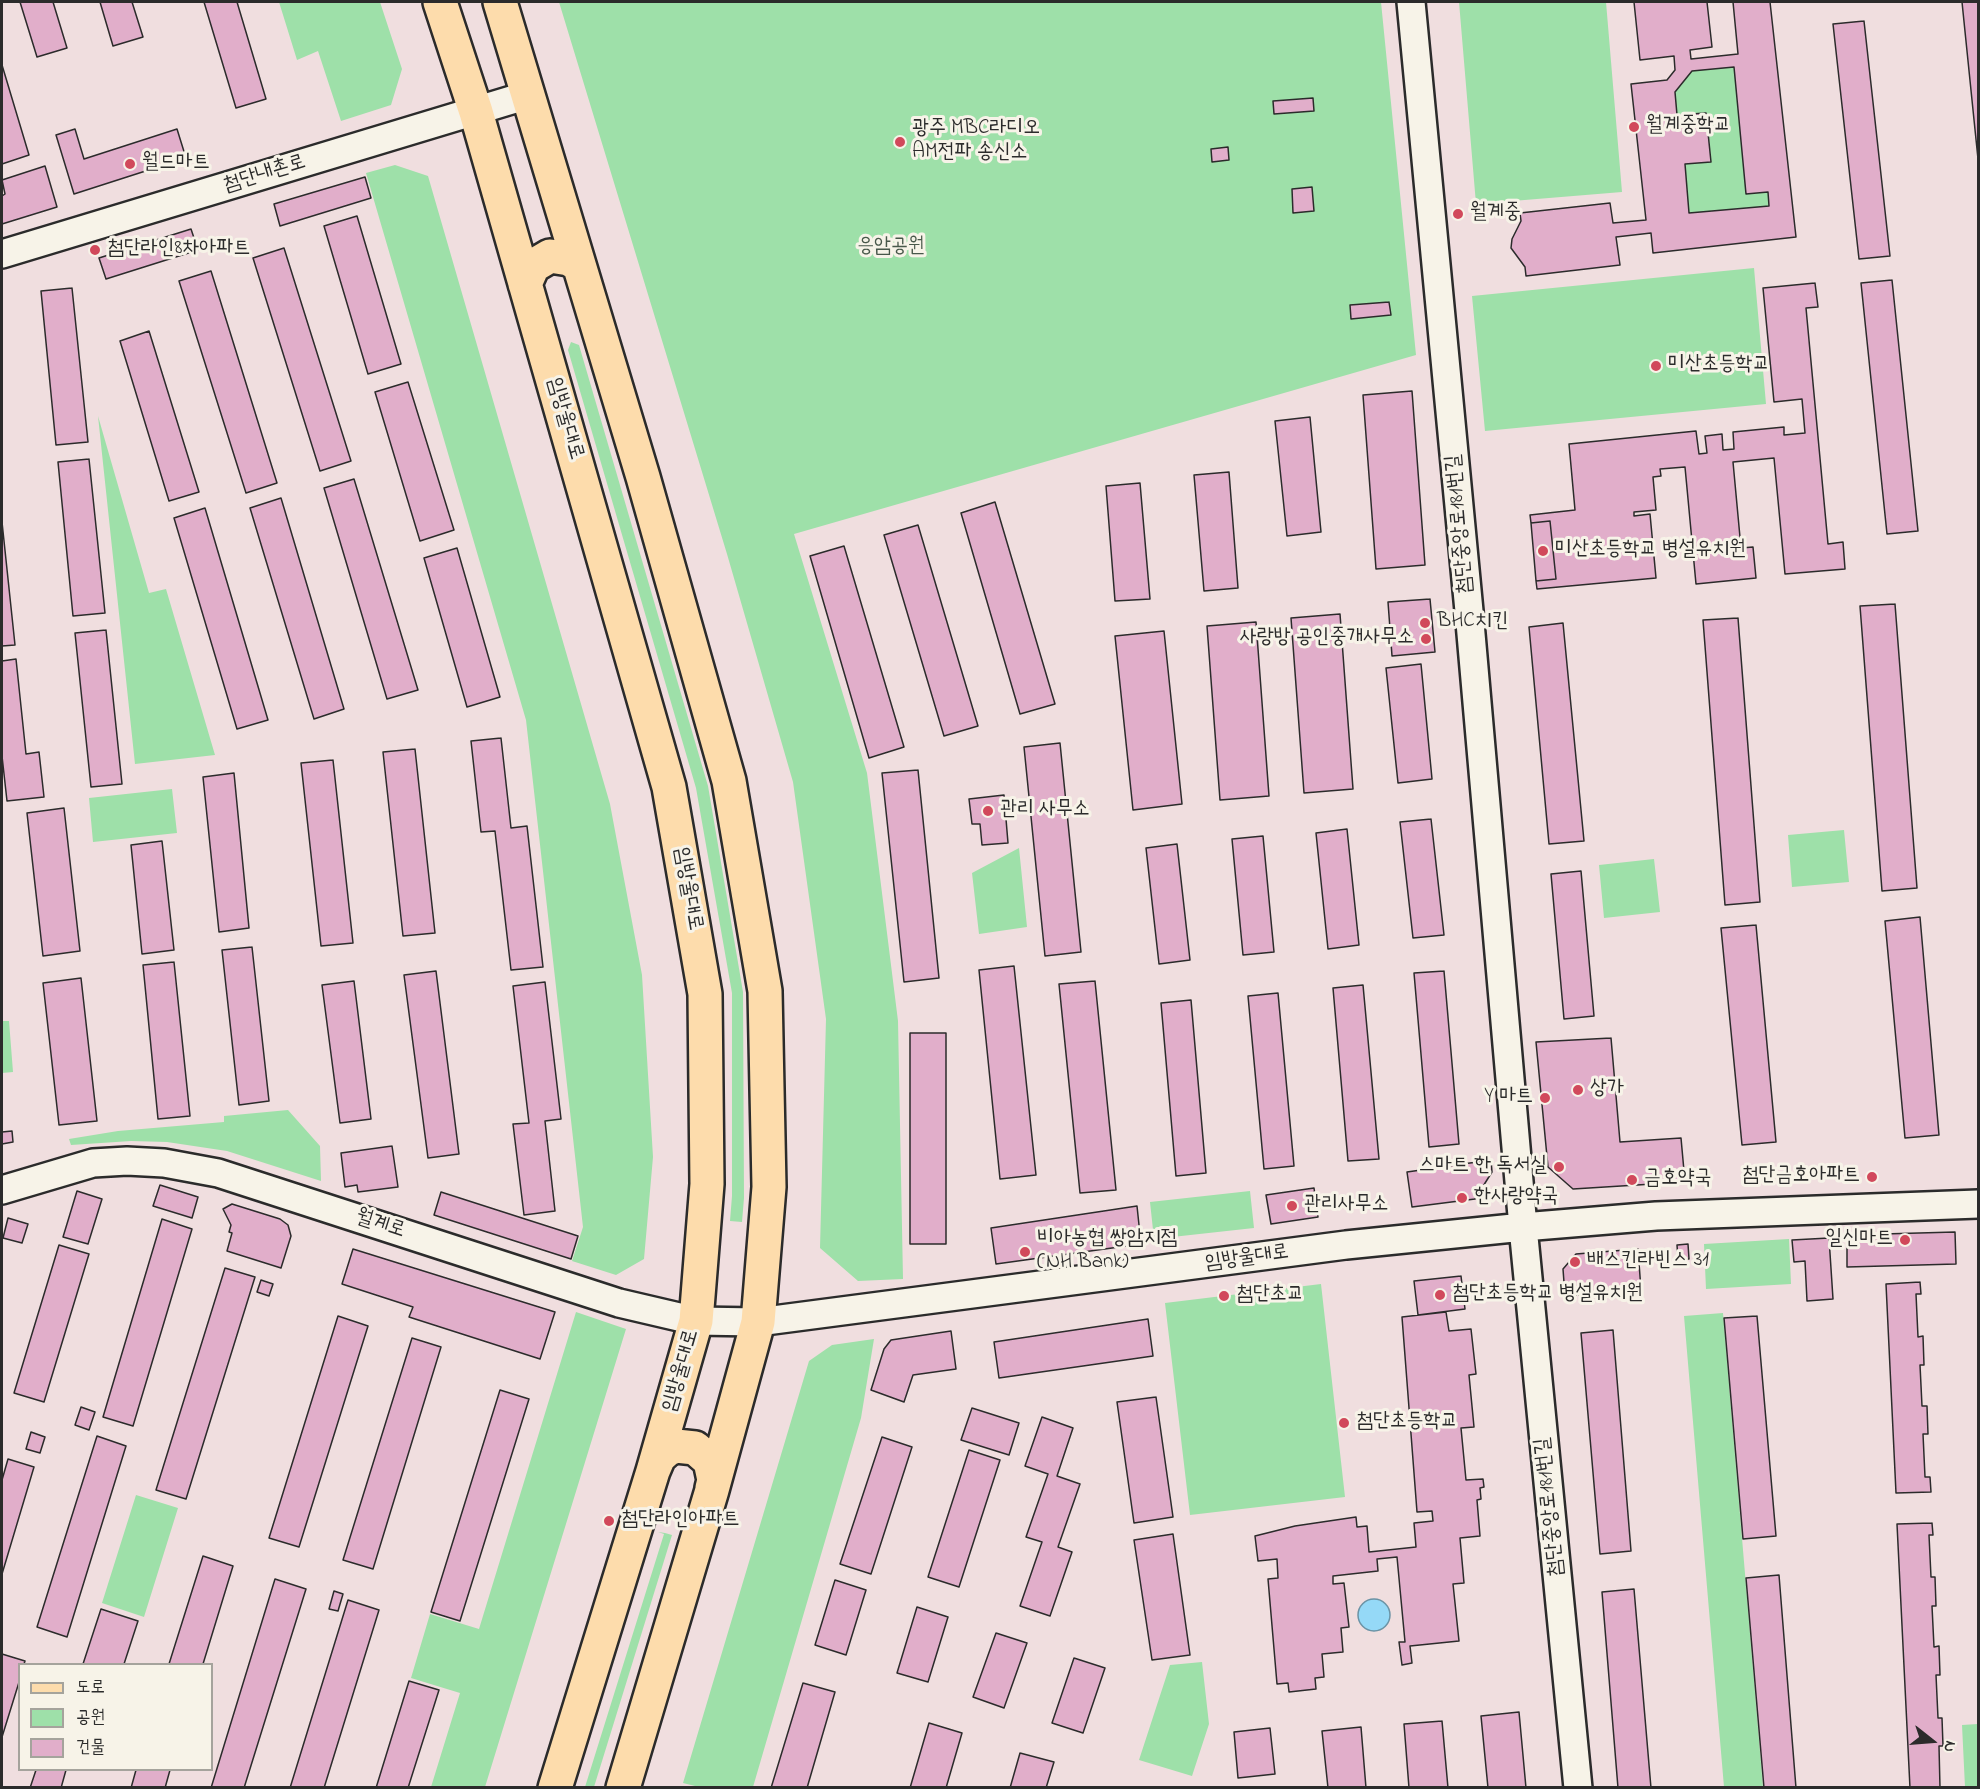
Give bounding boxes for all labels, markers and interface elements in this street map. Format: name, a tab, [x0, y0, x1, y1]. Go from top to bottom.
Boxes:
place label: 월계중학교	[1646, 114, 1730, 140]
place label: 광주 MBC라디오 AM전파 송신소	[912, 117, 1040, 167]
marker: 월계중학교	[1627, 120, 1641, 134]
marker: 광주 MBC라디오 AM전파 송신소	[893, 135, 907, 149]
place label: 월드마트	[142, 151, 210, 177]
street label: 첨단내촌로	[221, 151, 309, 199]
marker: 월드마트	[123, 157, 137, 171]
place label: 월계중	[1470, 201, 1521, 227]
marker: 월계중	[1451, 207, 1465, 221]
park label: 응암공원	[857, 235, 925, 261]
place label: 첨단라인8차아파트	[107, 237, 250, 263]
marker: 첨단라인8차아파트	[88, 243, 102, 257]
place label: 미산초등학교	[1668, 353, 1769, 379]
marker: 미산초등학교	[1649, 359, 1663, 373]
street label: 임방울대로	[540, 375, 588, 463]
street label: 첨단중앙로181번길	[1442, 453, 1480, 595]
place label: 미산초등학교 병설유치원	[1555, 538, 1746, 564]
marker: 미산초등학교 병설유치원	[1536, 544, 1550, 558]
place label: BHC치킨	[1437, 610, 1509, 636]
marker: BHC치킨	[1418, 616, 1432, 630]
place label: 사랑방 공인중개사무소	[1240, 626, 1414, 652]
marker: 사랑방 공인중개사무소	[1419, 632, 1433, 646]
place label: 관리 사무소	[1000, 798, 1090, 824]
marker: 관리 사무소	[981, 804, 995, 818]
street label: 임방울대로	[667, 845, 707, 933]
place label: 상가	[1590, 1077, 1624, 1103]
marker: 상가	[1571, 1083, 1585, 1097]
place label: Y 마트	[1484, 1085, 1533, 1111]
marker: Y 마트	[1538, 1091, 1552, 1105]
place label: 스마트 한 독서실	[1418, 1154, 1547, 1180]
marker: 스마트 한 독서실	[1552, 1160, 1566, 1174]
place label: 첨단금호아파트	[1742, 1164, 1860, 1190]
place label: 금호약국	[1644, 1167, 1712, 1193]
marker: 첨단금호아파트	[1865, 1170, 1879, 1184]
marker: 금호약국	[1625, 1173, 1639, 1187]
place label: 한사랑약국	[1474, 1185, 1558, 1211]
marker: 한사랑약국	[1455, 1191, 1469, 1205]
place label: 관리사무소	[1304, 1193, 1388, 1219]
marker: 관리사무소	[1285, 1199, 1299, 1213]
street label: 월계로	[352, 1205, 408, 1245]
place label: 비아농협 쌍암지점 (NH Bank)	[1037, 1227, 1177, 1277]
place label: 일신마트	[1825, 1227, 1893, 1253]
marker: 일신마트	[1898, 1233, 1912, 1247]
street label: 임방울대로	[1203, 1241, 1291, 1277]
marker: 비아농협 쌍암지점 (NH Bank)	[1018, 1245, 1032, 1259]
place label: 배스킨라빈스 31	[1587, 1249, 1709, 1275]
marker: 배스킨라빈스 31	[1568, 1255, 1582, 1269]
place label: 첨단초등학교 병설유치원	[1452, 1282, 1643, 1308]
place label: 첨단초교	[1236, 1283, 1304, 1309]
marker: 첨단초등학교 병설유치원	[1433, 1288, 1447, 1302]
marker: 첨단초교	[1217, 1289, 1231, 1303]
street label: 임방울대로	[658, 1327, 706, 1415]
place label: 첨단초등학교	[1356, 1410, 1457, 1436]
marker: 첨단초등학교	[1337, 1416, 1351, 1430]
street label: 첨단중앙로181번길	[1531, 1436, 1571, 1578]
place label: 첨단라인아파트	[621, 1508, 739, 1534]
marker: 첨단라인아파트	[602, 1514, 616, 1528]
legend	[18, 1663, 213, 1771]
text: 도로	[76, 1675, 105, 1701]
text: 공원	[76, 1705, 105, 1731]
north arrow	[1902, 1711, 1962, 1771]
text: 건물	[76, 1735, 105, 1761]
text: N	[1936, 1738, 1962, 1755]

